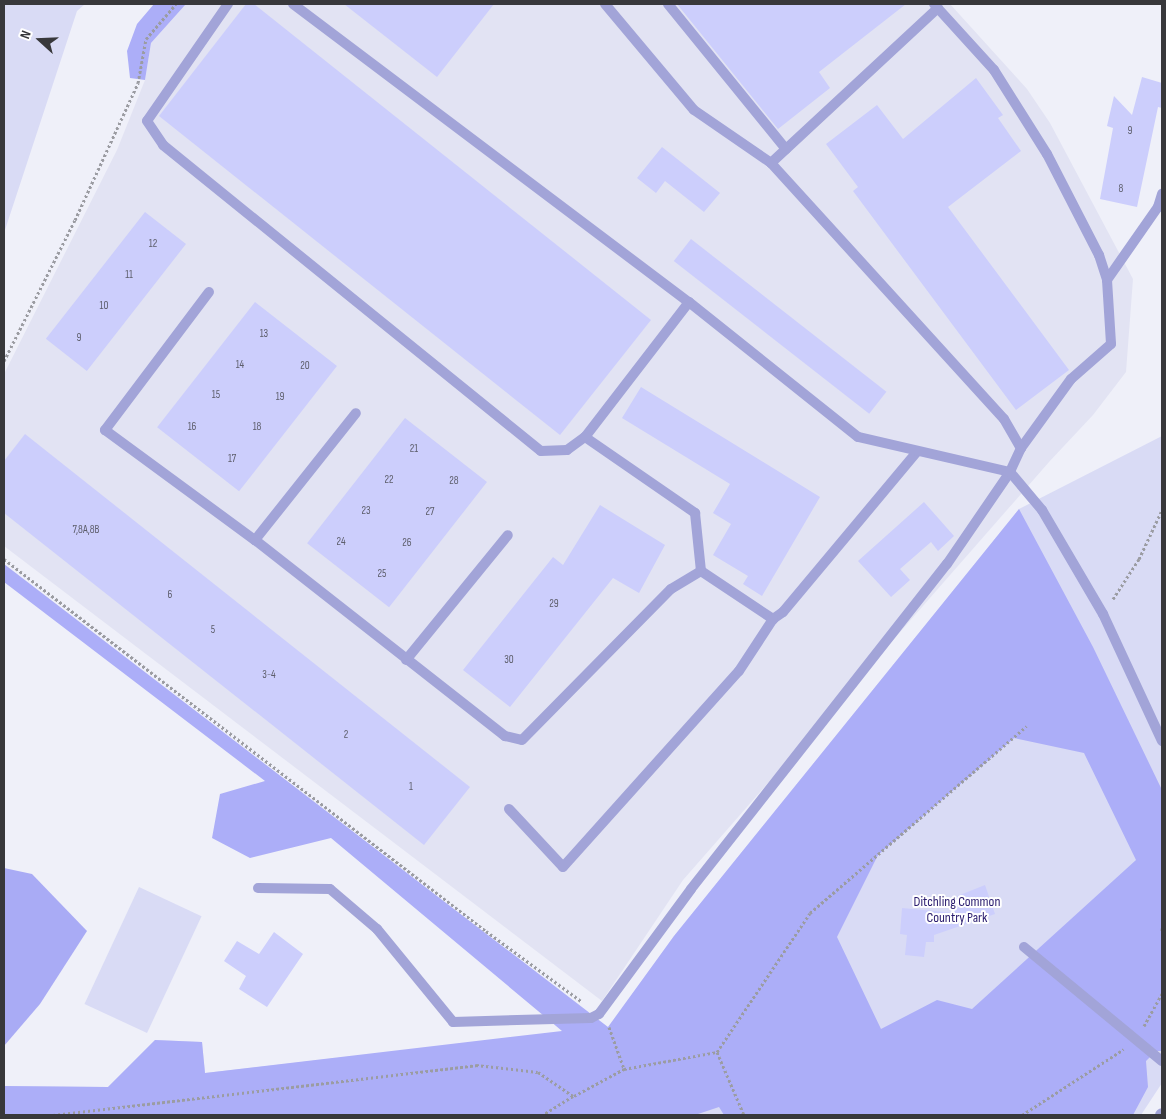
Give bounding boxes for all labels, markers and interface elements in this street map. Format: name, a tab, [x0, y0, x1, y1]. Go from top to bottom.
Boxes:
north arrow	[15, 15, 65, 65]
text: N	[16, 28, 35, 41]
house number: 9	[1128, 124, 1132, 138]
house number: 8	[1119, 182, 1123, 196]
house number: 12	[149, 237, 157, 251]
house number: 11	[125, 268, 133, 282]
house number: 10	[100, 299, 108, 313]
house number: 13	[260, 327, 268, 341]
house number: 9	[77, 331, 81, 345]
house number: 14	[236, 358, 244, 372]
house number: 20	[300, 359, 310, 373]
house number: 15	[212, 388, 220, 402]
house number: 19	[276, 390, 284, 404]
house number: 16	[188, 420, 196, 434]
house number: 18	[253, 420, 261, 434]
house number: 21	[410, 442, 418, 456]
house number: 17	[228, 452, 236, 466]
house number: 22	[384, 473, 394, 487]
house number: 28	[449, 474, 459, 488]
house number: 23	[361, 504, 371, 518]
house number: 27	[426, 505, 434, 519]
house number: 7,8A,8B	[73, 523, 99, 537]
house number: 24	[336, 535, 346, 549]
house number: 26	[402, 536, 412, 550]
house number: 25	[378, 567, 386, 581]
house number: 6	[168, 588, 172, 602]
house number: 29	[549, 597, 559, 611]
house number: 5	[211, 623, 215, 637]
house number: 30	[504, 653, 514, 667]
house number: 3-4	[262, 668, 276, 682]
house number: 2	[344, 728, 348, 742]
house number: 1	[409, 780, 413, 794]
park label: Ditchling Common Country Park	[914, 894, 1000, 926]

